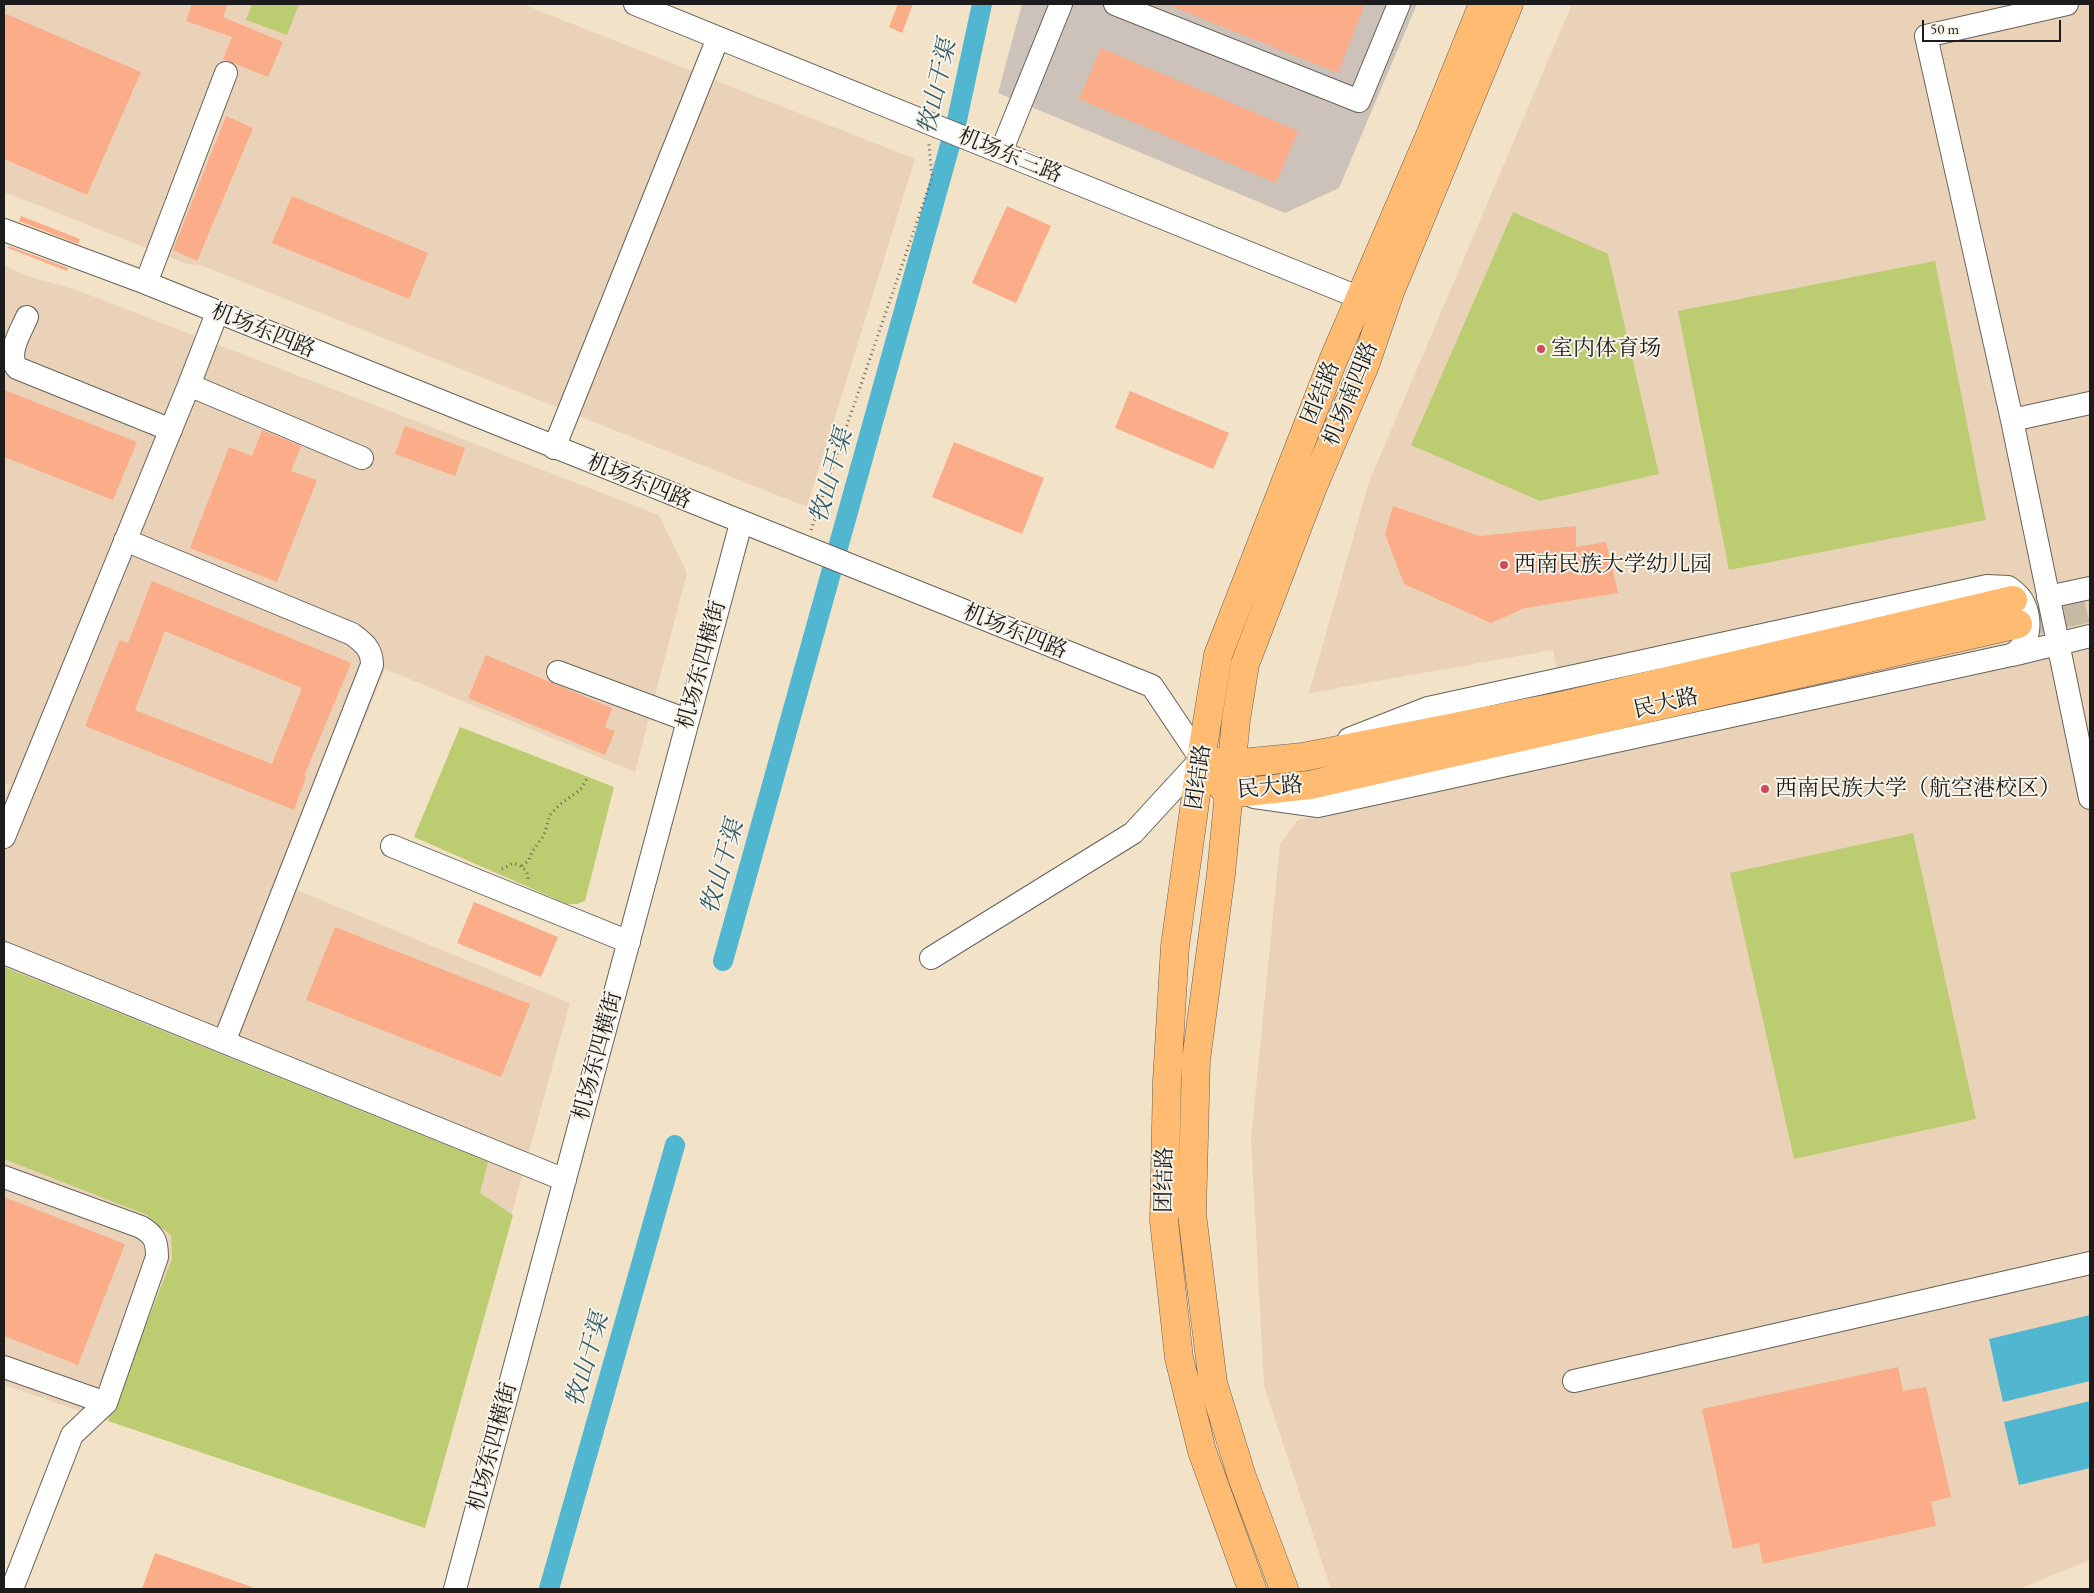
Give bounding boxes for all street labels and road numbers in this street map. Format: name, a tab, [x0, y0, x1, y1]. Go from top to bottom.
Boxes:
street label: 机场东三路	[954, 123, 1066, 189]
street label: 机场东四路	[207, 298, 319, 364]
street label: 机场南四路	[1318, 338, 1384, 450]
street label: 团结路	[1296, 357, 1346, 429]
street label: 机场东四路	[583, 449, 695, 515]
street label: 机场东四横街	[672, 598, 732, 732]
street label: 机场东四路	[959, 599, 1071, 665]
street label: 民大路	[1631, 684, 1701, 724]
street label: 团结路	[1181, 742, 1217, 812]
street label: 民大路	[1236, 772, 1304, 804]
street label: 机场东四横街	[568, 989, 628, 1123]
street label: 团结路	[1151, 1147, 1179, 1213]
street label: 机场东四横街	[463, 1380, 523, 1514]

